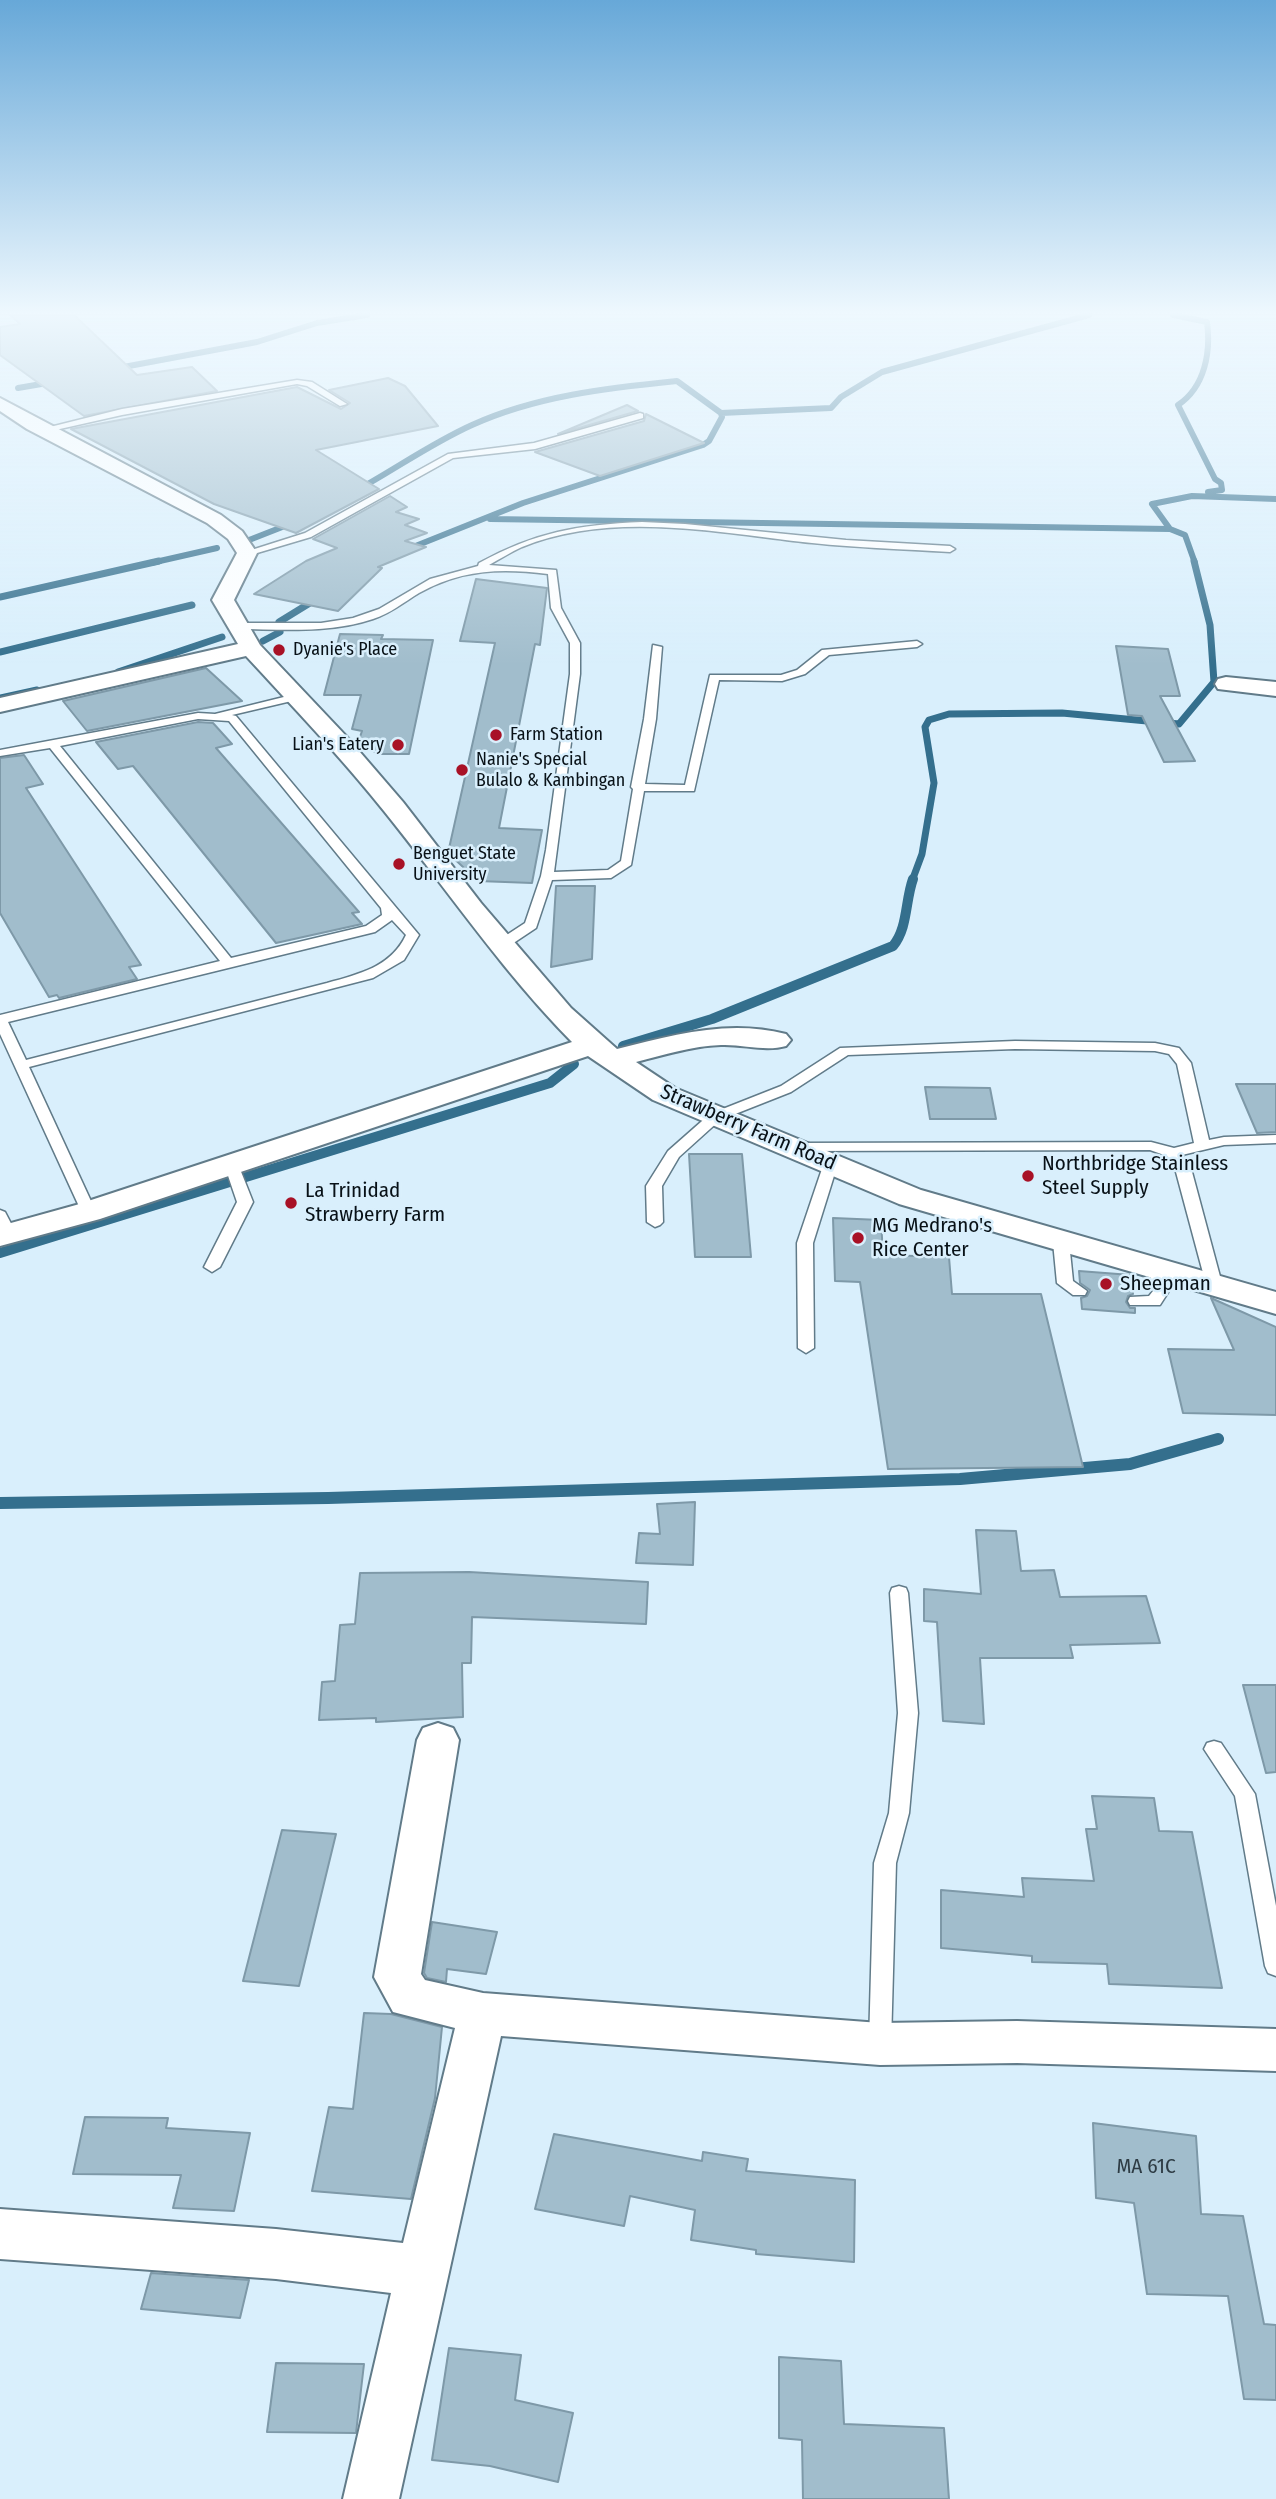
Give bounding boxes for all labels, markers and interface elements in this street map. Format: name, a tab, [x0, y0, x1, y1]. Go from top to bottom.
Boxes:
place label: Dyanie's Place	[293, 639, 397, 661]
marker: Dyanie's Place	[271, 642, 287, 658]
place label: Farm Station	[510, 724, 603, 746]
marker: Farm Station	[488, 727, 504, 743]
place label: Lian's Eatery	[292, 734, 384, 756]
marker: Lian's Eatery	[390, 737, 406, 753]
place label: Nanie's Special Bulalo & Kambingan	[476, 749, 625, 792]
marker: Nanie's Special Bulalo & Kambingan	[454, 762, 470, 778]
place label: Benguet State University	[413, 843, 516, 886]
marker: Benguet State University	[391, 856, 407, 872]
street label: Strawberry Farm Road	[656, 1080, 840, 1176]
place label: Northbridge Stainless Steel Supply	[1042, 1151, 1228, 1201]
marker: Northbridge Stainless Steel Supply	[1020, 1168, 1036, 1184]
place label: La Trinidad Strawberry Farm	[305, 1178, 445, 1228]
marker: La Trinidad Strawberry Farm	[283, 1195, 299, 1211]
place label: MG Medrano's Rice Center	[872, 1213, 992, 1263]
marker: MG Medrano's Rice Center	[850, 1230, 866, 1246]
place label: Sheepman	[1120, 1271, 1211, 1297]
marker: Sheepman	[1098, 1276, 1114, 1292]
house number: MA 61C	[1116, 2154, 1176, 2180]

